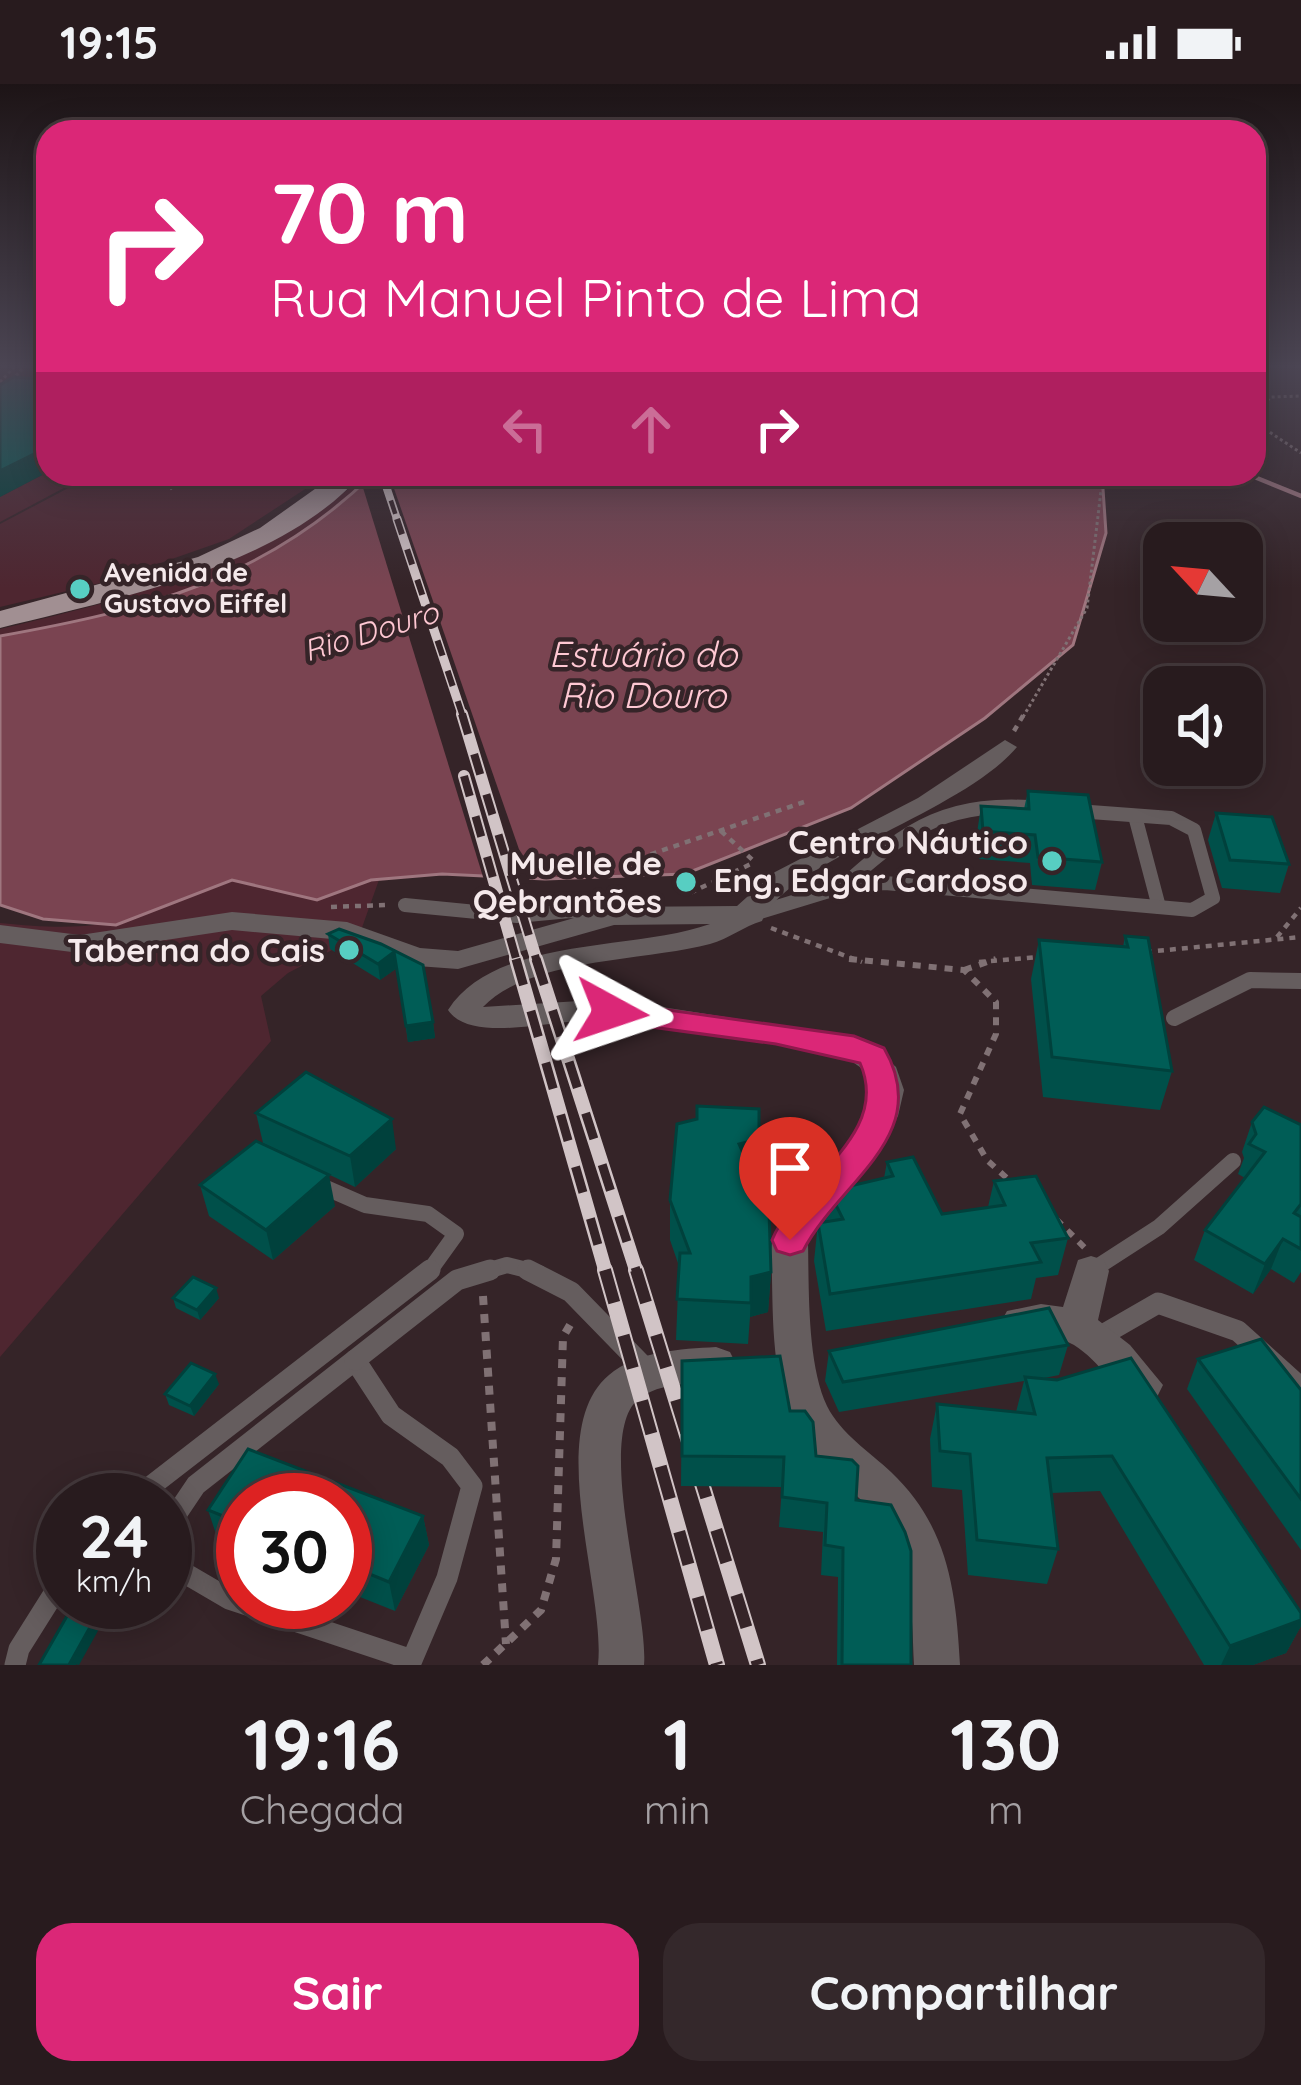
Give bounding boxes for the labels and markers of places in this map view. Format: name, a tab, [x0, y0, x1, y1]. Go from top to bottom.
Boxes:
place label: Avenida de Gustavo Eiffel	[104, 555, 287, 620]
marker: Avenida de Gustavo Eiffel	[67, 576, 93, 602]
place label: Centro Náutico Eng. Edgar Cardoso	[714, 821, 1028, 900]
place label: Muelle de Qebrantões	[473, 842, 662, 921]
marker: Centro Náutico Eng. Edgar Cardoso	[1039, 848, 1065, 874]
marker: Muelle de Qebrantões	[673, 869, 699, 895]
place label: Taberna do Cais	[67, 929, 325, 970]
marker: Taberna do Cais	[336, 937, 362, 963]
pin	[739, 1117, 841, 1240]

